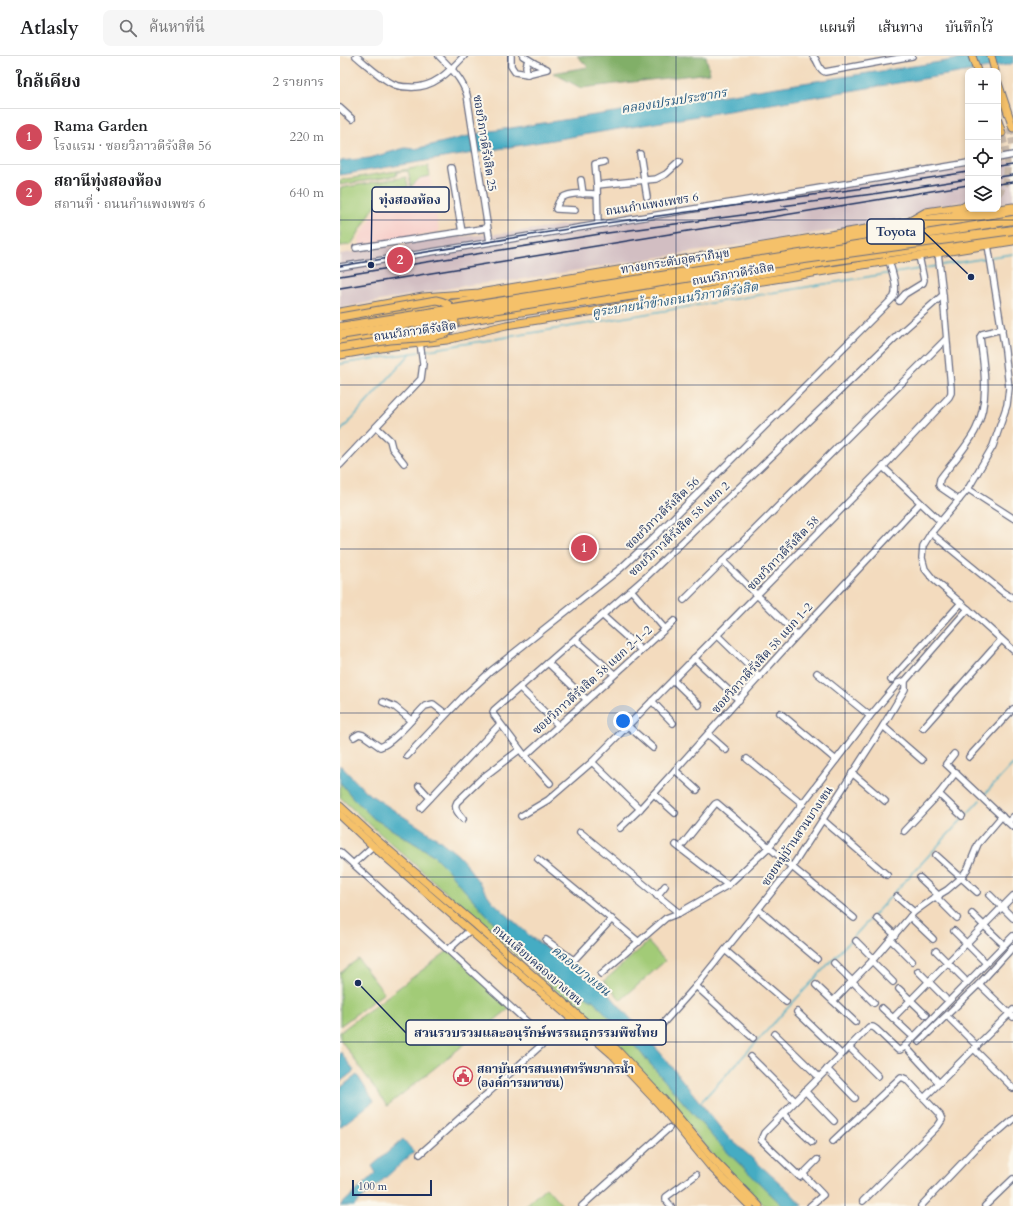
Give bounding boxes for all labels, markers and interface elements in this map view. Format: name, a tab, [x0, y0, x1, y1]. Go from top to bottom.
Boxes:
search box	[103, 10, 383, 46]
text: Atlasly	[20, 15, 79, 41]
icon: search	[117, 17, 139, 39]
text: ค้นหาที่นี่	[149, 17, 205, 37]
text: แผนที่	[819, 18, 856, 37]
text: เส้นทาง	[878, 18, 923, 37]
text: บันทึกไว้	[945, 18, 993, 37]
map controls	[965, 68, 1001, 212]
button: +	[965, 68, 1001, 104]
text: ใกล้เคียง	[16, 70, 81, 93]
text: 2 รายการ	[272, 73, 324, 91]
water label: คลองเปรมประชากร	[620, 83, 730, 118]
street label: ซอยวิภาวดีรังสิต 25	[469, 94, 501, 192]
button: −	[965, 104, 1001, 140]
text: Rama Garden	[54, 116, 148, 136]
text: 1	[26, 128, 32, 146]
text: 220 m	[290, 128, 324, 146]
text: โรงแรม · ซอยวิภาวดีรังสิต 56	[54, 137, 211, 155]
button: locate	[965, 140, 1001, 176]
text: สถานีทุ่งสองห้อง	[54, 171, 162, 191]
button: layers	[965, 176, 1001, 212]
text: 2	[26, 184, 32, 202]
text: 640 m	[290, 184, 324, 202]
callout: ทุ่งสองห้อง	[372, 187, 449, 212]
street label: ถนนกำแพงเพชร 6	[604, 189, 700, 219]
text: ทุ่งสองห้อง	[379, 191, 441, 209]
text: สถานที่ · ถนนกำแพงเพชร 6	[54, 195, 205, 213]
callout: Toyota	[867, 219, 924, 244]
text: Toyota	[876, 223, 917, 241]
street label: ทางยกระดับอุตราภิมุข	[619, 244, 731, 278]
pin: 2	[387, 245, 413, 275]
street label: ถนนวิภาวดีรังสิต	[691, 259, 775, 289]
water label: คูระบายน้ำข้างถนนวิภาวดีรังสิต	[590, 277, 760, 322]
street label: ถนนวิภาวดีรังสิต	[373, 317, 457, 345]
street label: ซอยวิภาวดีรังสิต 56	[621, 473, 703, 553]
street label: ซอยวิภาวดีรังสิต 58 แยก 2	[625, 478, 733, 580]
street label: ซอยวิภาวดีรังสิต 58	[743, 512, 823, 594]
pin: 1	[571, 533, 597, 563]
street label: ซอยวิภาวดีรังสิต 58 แยก 1-2	[708, 599, 816, 717]
street label: ซอยวิภาวดีรังสิต 58 แยก 2-1-2	[529, 622, 655, 738]
your location	[613, 711, 633, 731]
street label: ซอยหมู่บ้านสวนบางเขน	[757, 783, 837, 889]
street label: ถนนเลียบคลองบางเขน	[490, 922, 586, 1008]
water label: คลองบางเขน	[548, 942, 614, 1000]
callout: สวนรวบรวมและอนุรักษ์พรรณธุกรรมพืชไทย	[406, 1020, 666, 1045]
text: สวนรวบรวมและอนุรักษ์พรรณธุกรรมพืชไทย	[414, 1024, 658, 1042]
place label: สถาบันสารสนเทศทรัพยากรน้ำ (องค์การมหาชน)	[477, 1060, 634, 1091]
public building icon: สถาบันสารสนเทศทรัพยากรน้ำ (องค์การมหาชน)	[452, 1065, 474, 1087]
scale bar	[352, 1178, 432, 1197]
text: 100 m	[358, 1179, 387, 1194]

